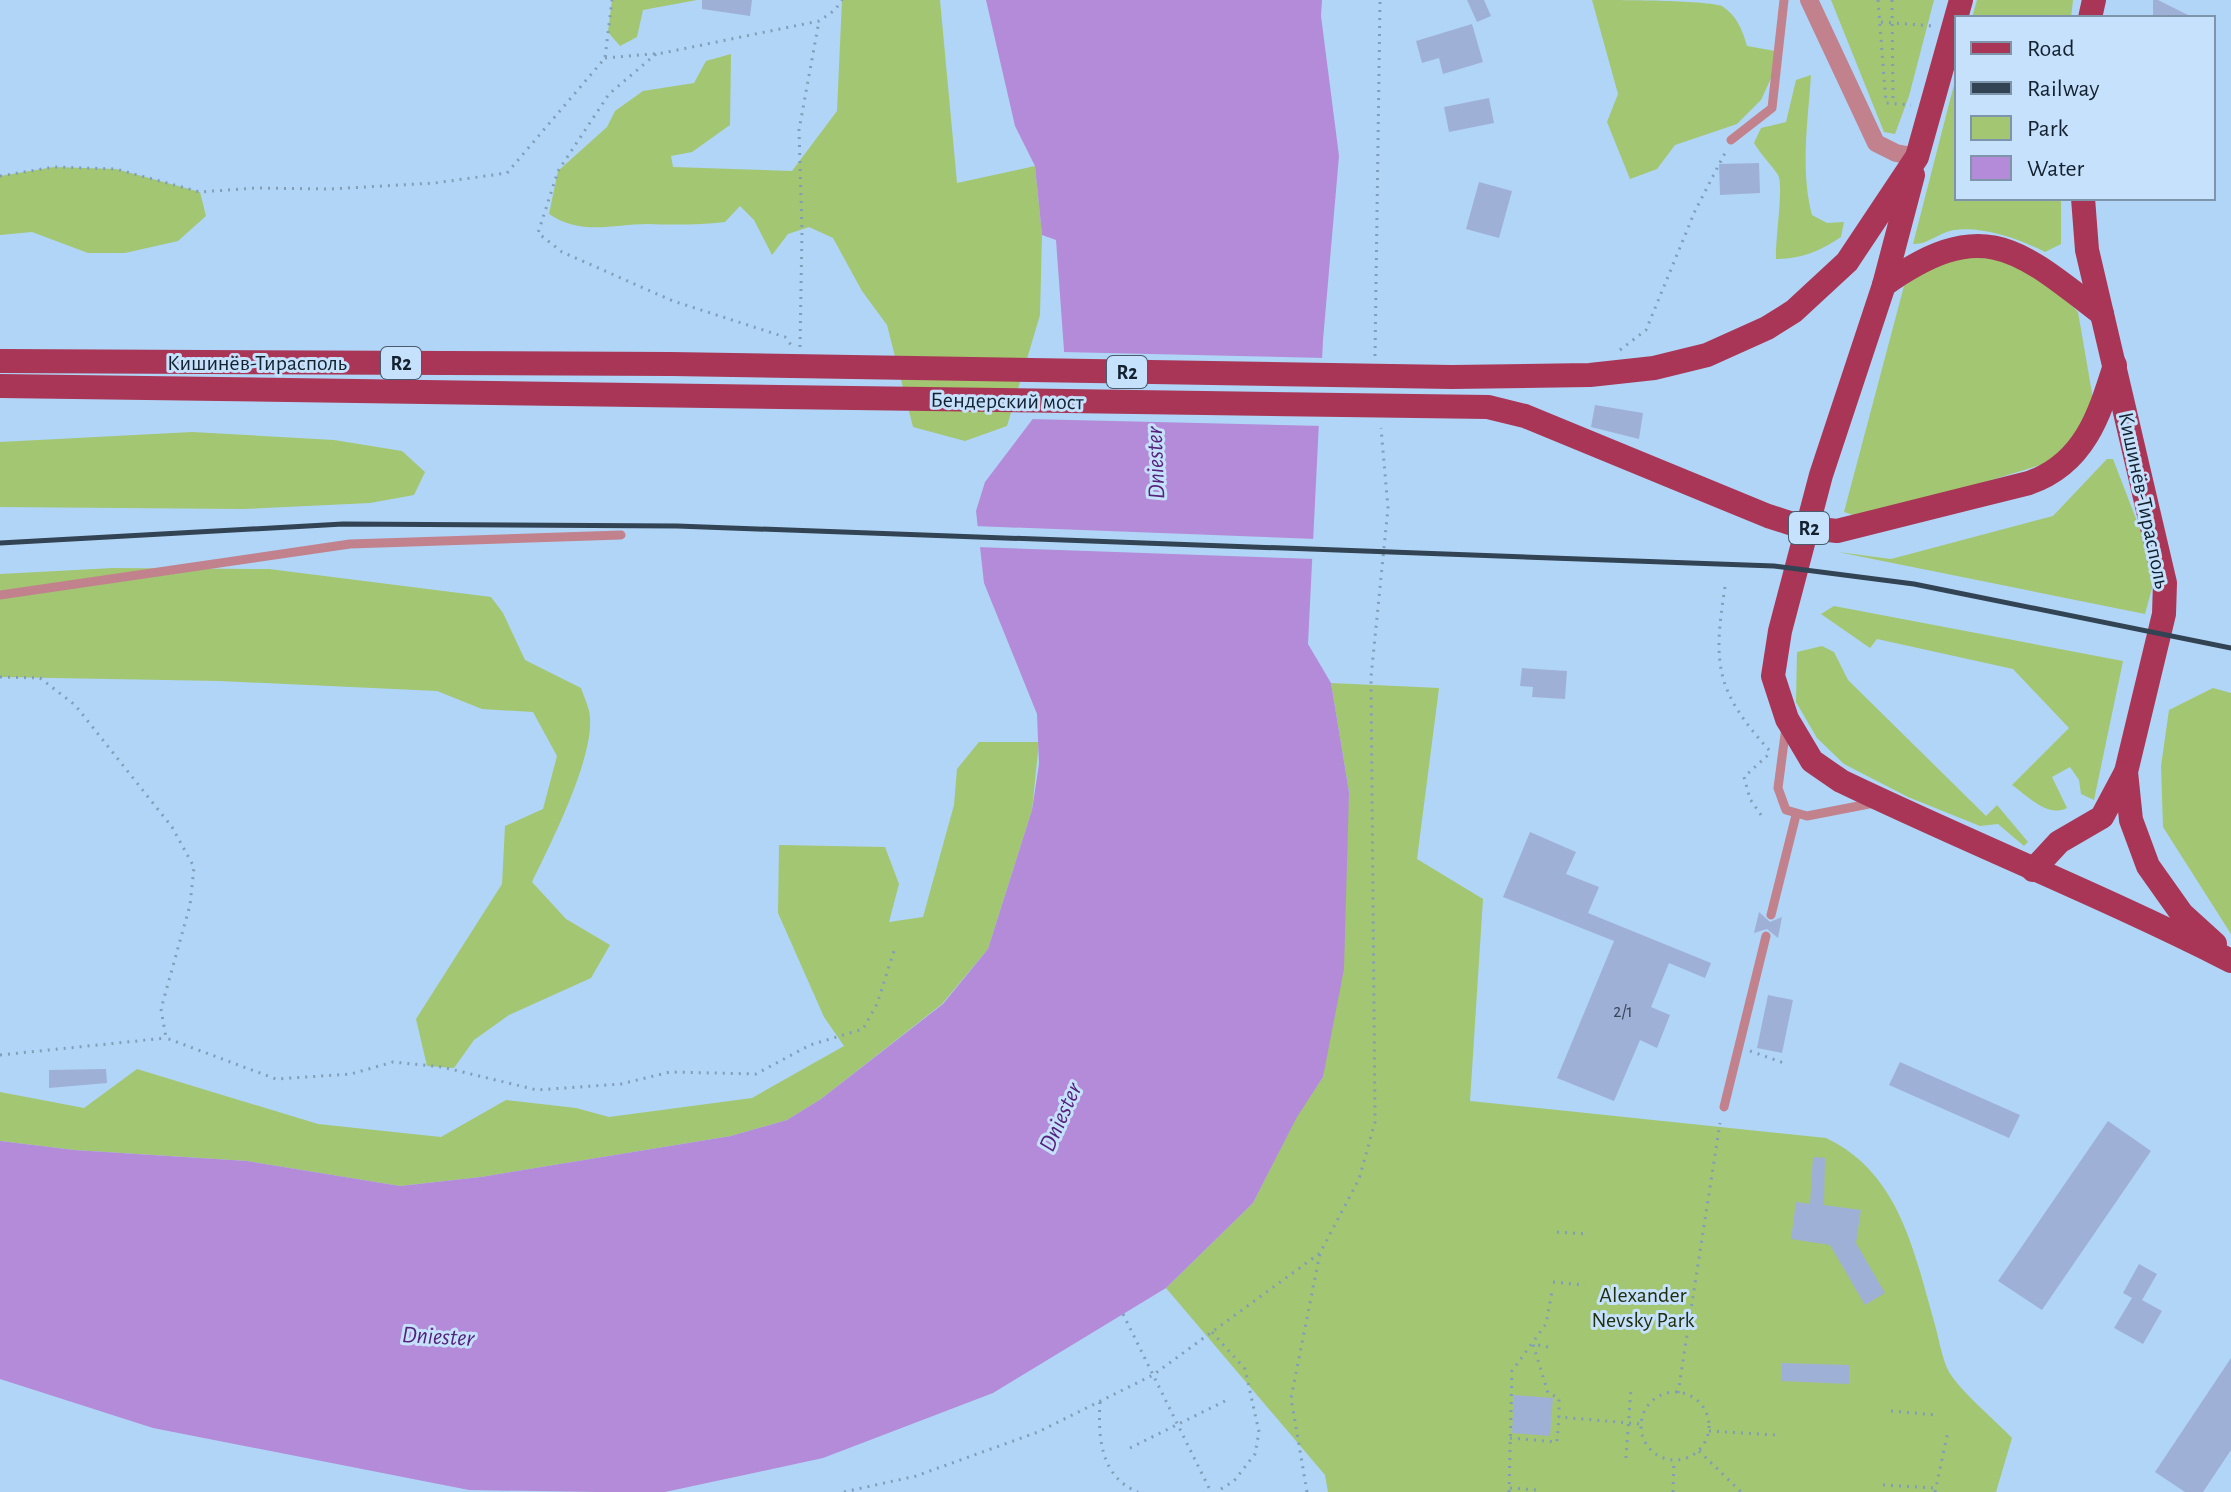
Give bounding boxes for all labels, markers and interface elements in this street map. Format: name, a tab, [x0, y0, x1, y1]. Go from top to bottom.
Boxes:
legend	[1955, 16, 2215, 200]
text: Road	[2027, 37, 2075, 61]
text: Railway	[2027, 77, 2099, 101]
text: Park	[2027, 117, 2068, 141]
text: Water	[2027, 157, 2085, 181]
road number: R2	[381, 347, 421, 379]
street label: Кишинёв-Тирасполь	[167, 352, 348, 374]
road number: R2	[1107, 356, 1147, 388]
street label: Бендерский мост	[930, 389, 1085, 413]
street label: Кишинёв-Тирасполь	[2115, 410, 2174, 591]
water label: Dniester	[1143, 425, 1169, 500]
road number: R2	[1789, 512, 1829, 544]
house number: 2/1	[1613, 1003, 1633, 1021]
water label: Dniester	[1035, 1078, 1087, 1155]
park label: Alexander Nevsky Park	[1591, 1284, 1695, 1331]
water label: Dniester	[401, 1323, 476, 1351]

